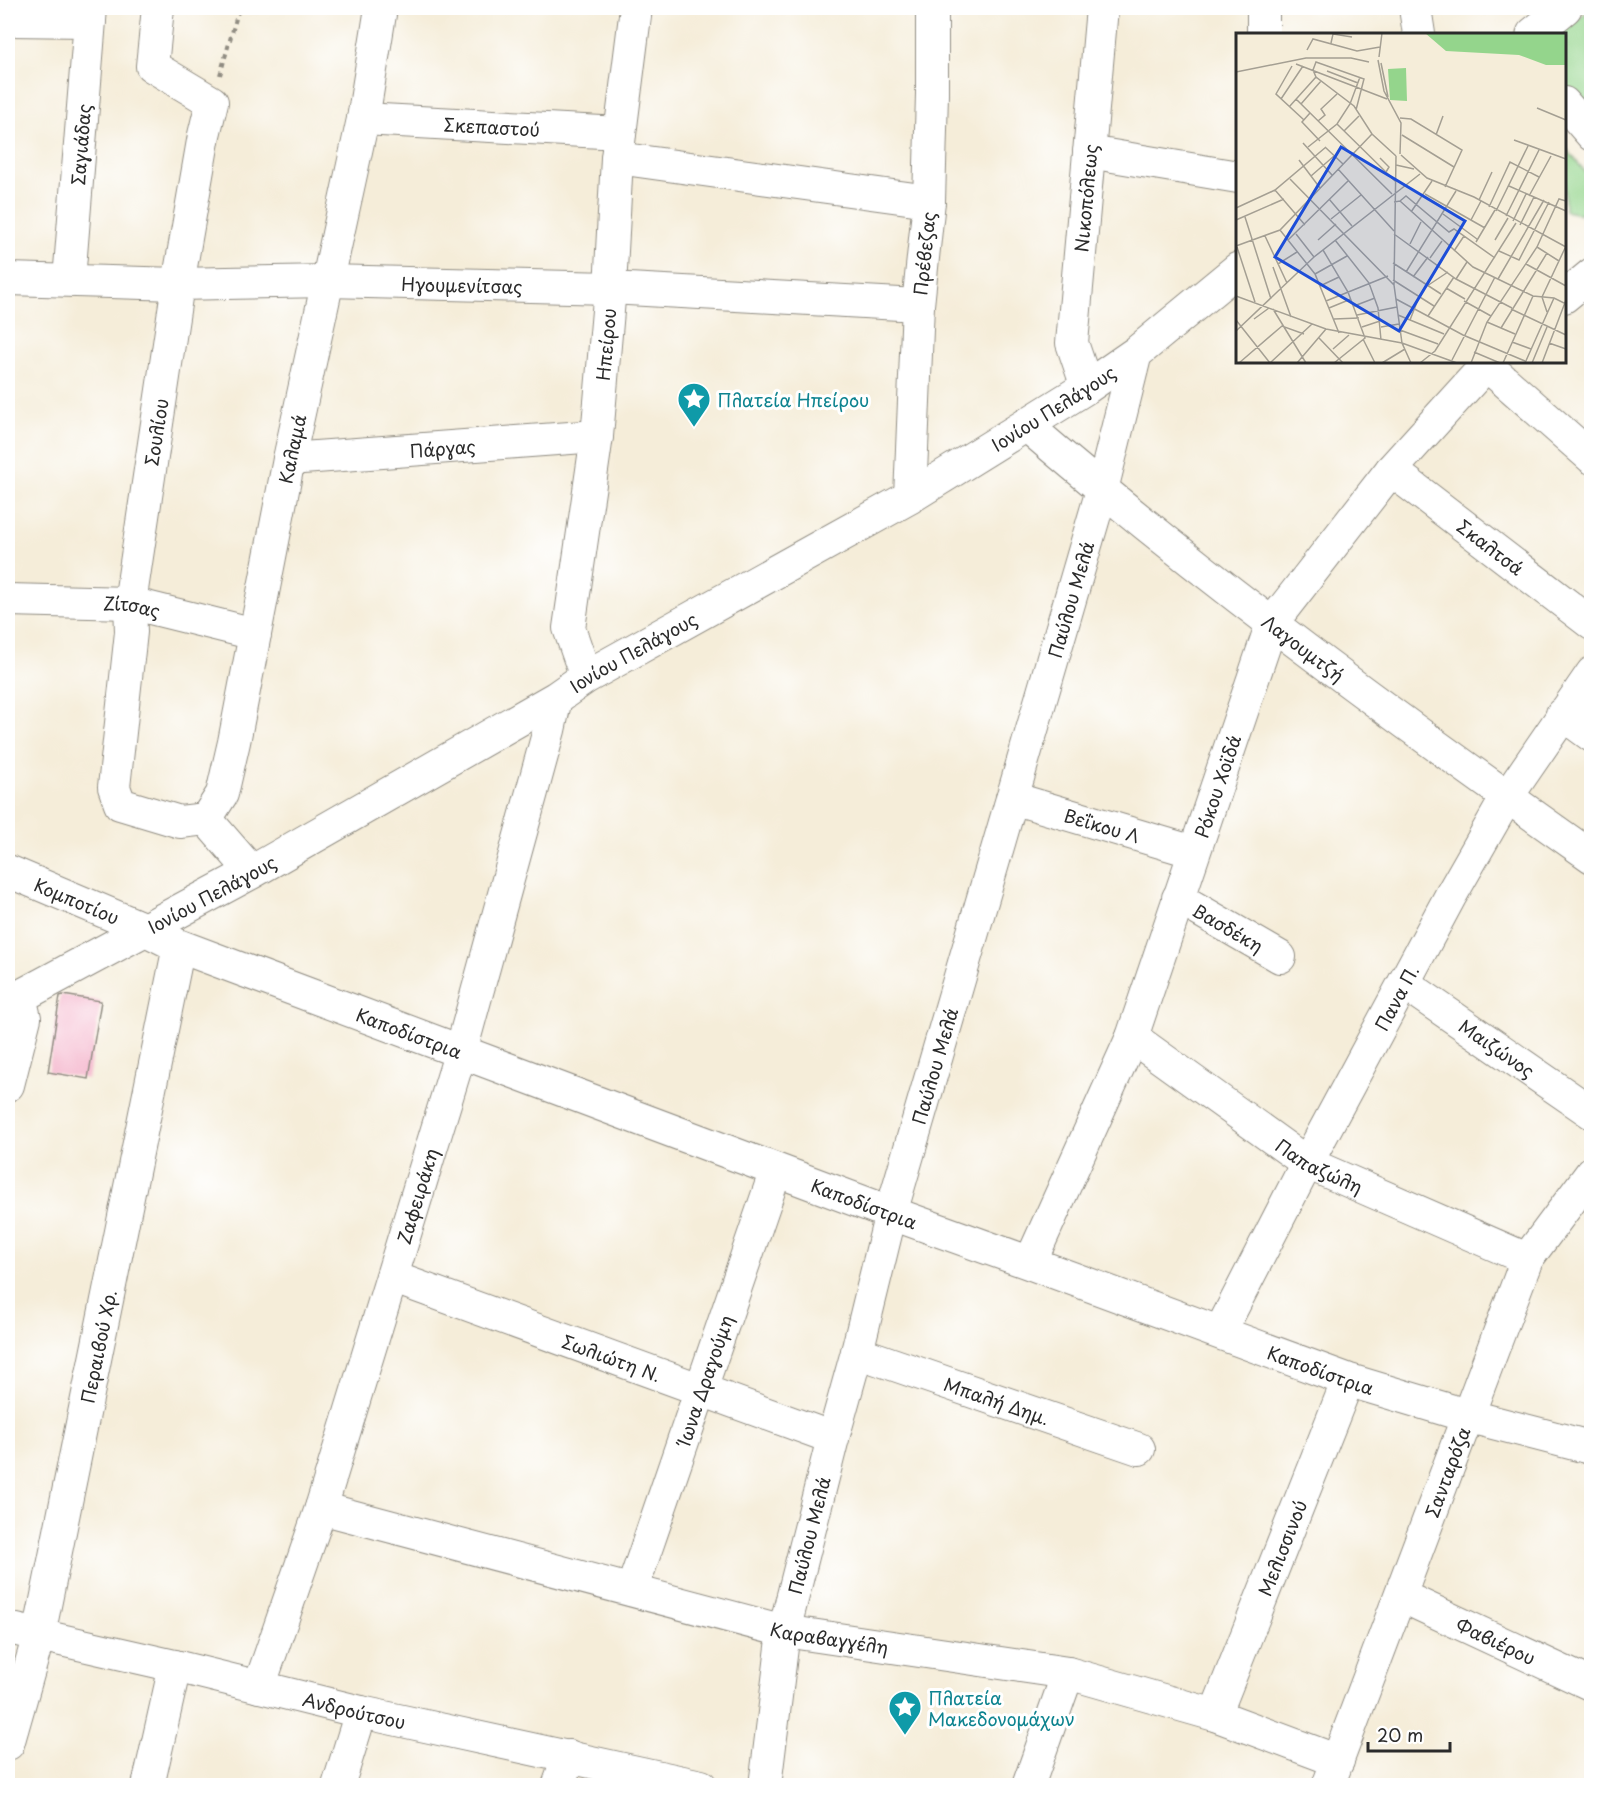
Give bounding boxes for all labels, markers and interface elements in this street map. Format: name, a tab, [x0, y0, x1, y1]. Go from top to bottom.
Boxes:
inset map	[1236, 33, 1566, 363]
street label: Σαγιάδας	[63, 103, 97, 186]
street label: Σκεπαστού	[443, 110, 541, 142]
street label: Νικοπόλεως	[1067, 143, 1103, 253]
street label: Πρέβεζας	[906, 210, 941, 297]
street label: Ηγουμενίτσας	[401, 269, 523, 299]
street label: Ηπείρου	[588, 307, 622, 382]
street label: Ιονίου Πελάγους	[985, 358, 1121, 457]
place icon: Πλατεία Ηπείρου	[676, 381, 712, 428]
place label: Πλατεία Ηπείρου	[717, 386, 869, 413]
street label: Σουλίου	[137, 396, 175, 468]
street label: Καλαμά	[271, 411, 312, 486]
street label: Πάργας	[409, 432, 476, 463]
street label: Σκαλτσά	[1452, 512, 1530, 581]
street label: Παύλου Μελά	[1040, 538, 1100, 661]
street label: Ζίτσας	[103, 589, 163, 624]
street label: Ιονίου Πελάγους	[563, 605, 701, 698]
street label: Λαγουμτζή	[1257, 608, 1350, 688]
street label: Ρόκου Χοϊδά	[1187, 731, 1247, 841]
street label: Βεΐκου Λ	[1061, 801, 1143, 849]
street label: Ιονίου Πελάγους	[142, 848, 281, 939]
street label: Κομποτίου	[30, 870, 124, 930]
street label: Βασδέκη	[1188, 896, 1269, 958]
street label: Πανα Π.	[1367, 960, 1425, 1035]
street label: Καποδίστρια	[353, 1000, 466, 1065]
street label: Παύλου Μελά	[904, 1004, 964, 1127]
street label: Μαιζώνος	[1454, 1012, 1541, 1083]
street label: Παπαζώλη	[1271, 1131, 1367, 1199]
street label: Ζαφειράκη	[389, 1144, 444, 1247]
street label: Καποδίστρια	[808, 1171, 921, 1235]
street label: Περαιβού Χρ.	[73, 1287, 122, 1405]
street label: Ίωνα Δραγούμη	[668, 1311, 739, 1451]
street label: Σωλιώτη Ν.	[559, 1327, 665, 1388]
street label: Καποδίστρια	[1264, 1338, 1378, 1401]
street label: Μπαλή Δημ.	[941, 1369, 1053, 1431]
street label: Σανταρόζα	[1417, 1422, 1476, 1521]
street label: Παύλου Μελά	[780, 1473, 836, 1597]
street label: Μελισσινού	[1250, 1496, 1313, 1600]
street label: Φαβιέρου	[1452, 1610, 1540, 1671]
street label: Καραβαγγέλη	[767, 1614, 890, 1660]
place label: Πλατεία Μακεδονομάχων	[928, 1684, 1075, 1732]
street label: Ανδρούτσου	[300, 1685, 408, 1735]
place icon: Πλατεία Μακεδονομάχων	[887, 1689, 923, 1736]
scale bar	[1368, 1715, 1450, 1753]
text: 20 m	[1377, 1721, 1423, 1748]

